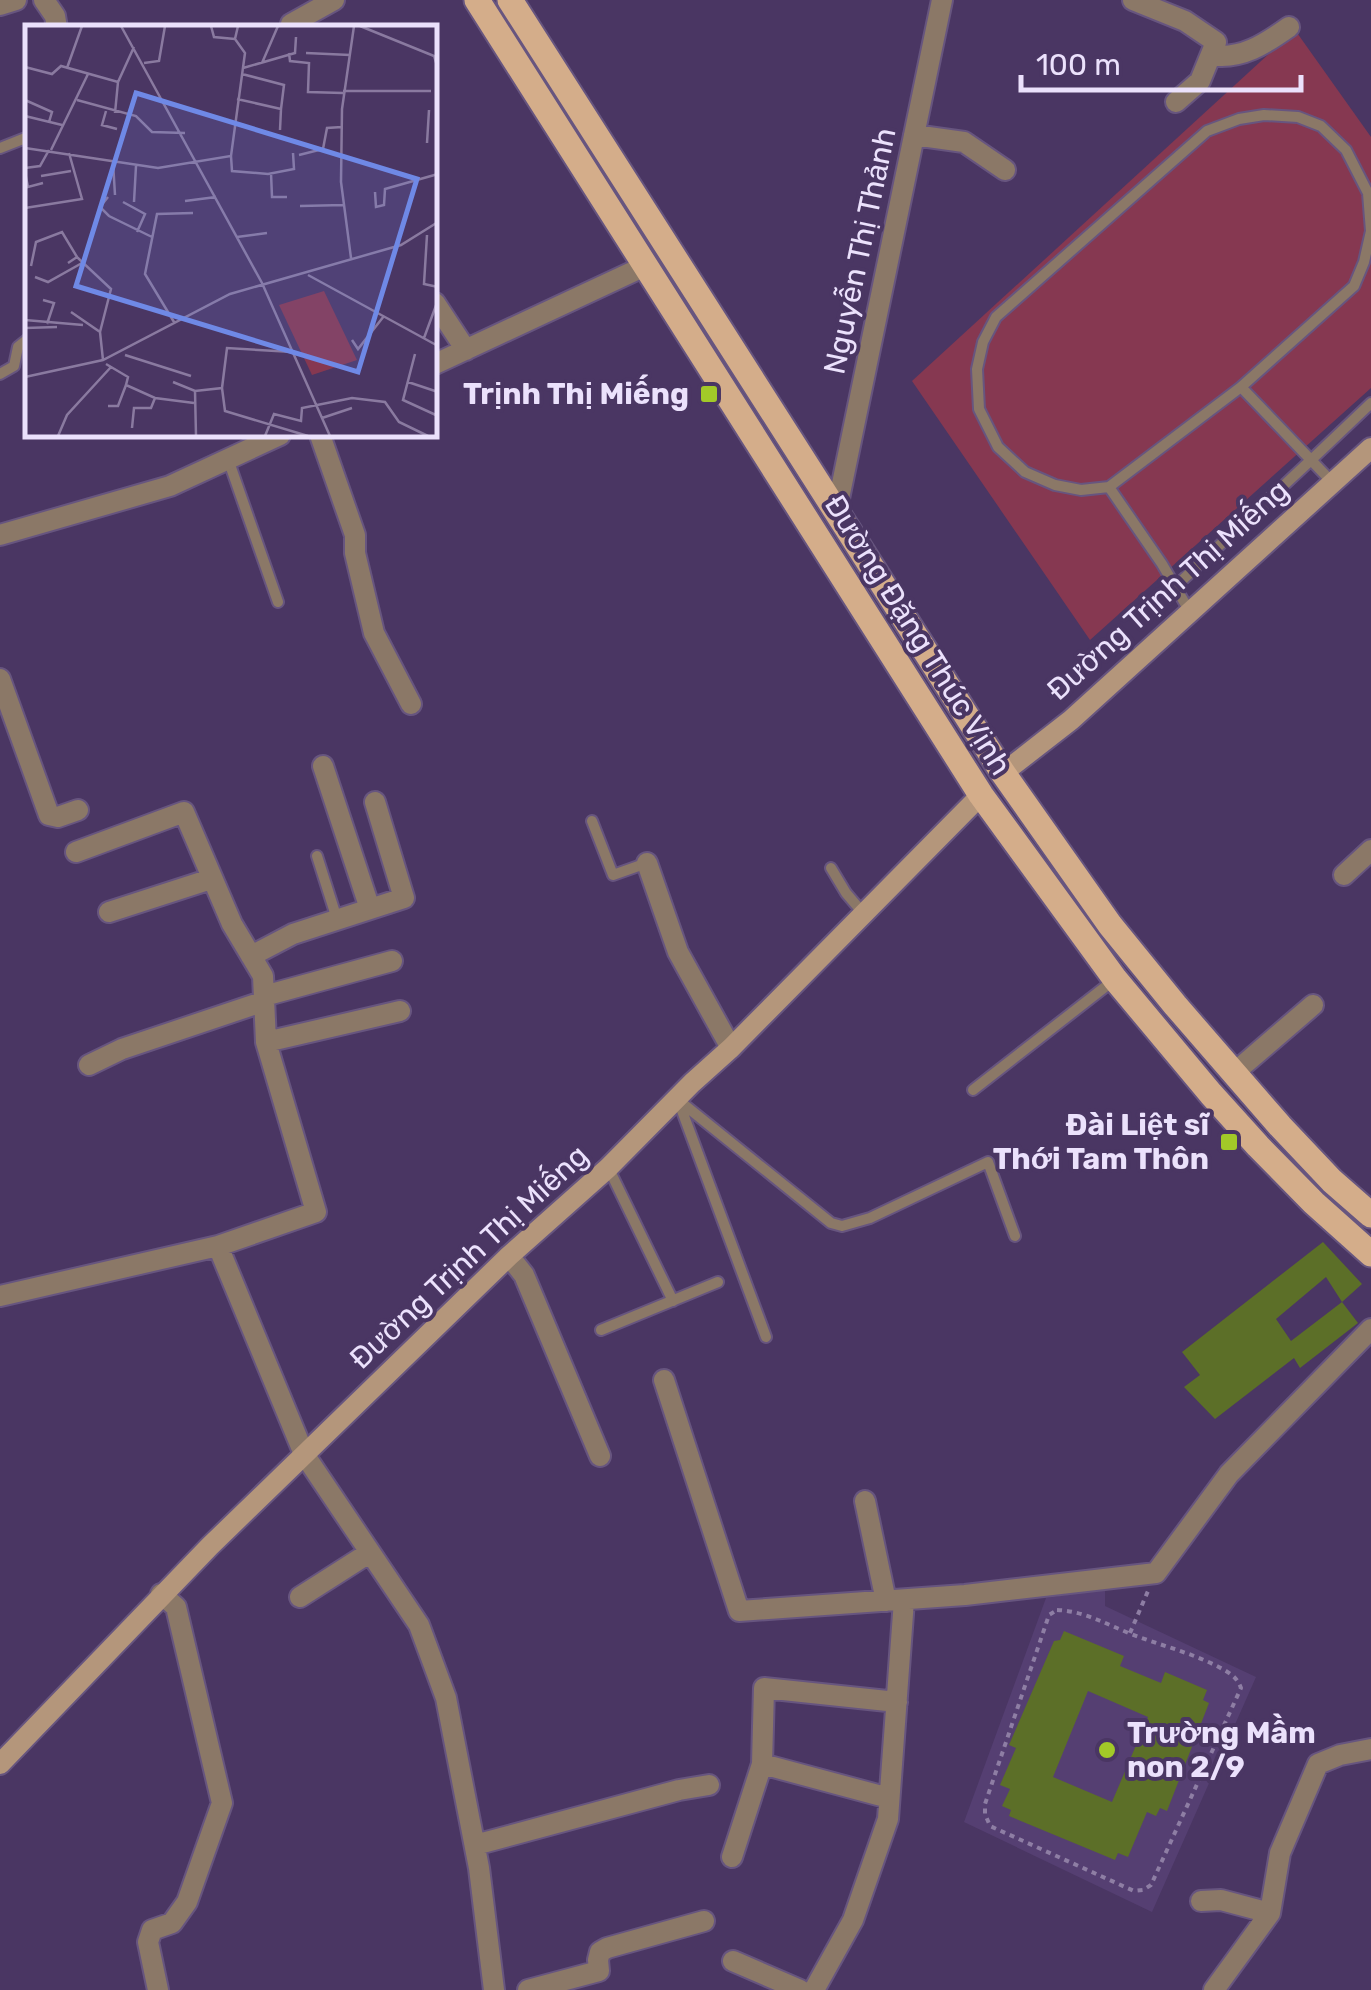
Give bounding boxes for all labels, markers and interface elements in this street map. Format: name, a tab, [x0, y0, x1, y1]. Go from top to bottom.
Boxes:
inset map	[25, 25, 438, 438]
scale bar	[1021, 30, 1301, 92]
text: 100 m	[1036, 47, 1121, 83]
street label: Nguyễn Thị Thảnh	[816, 124, 904, 377]
place label: Trịnh Thị Miếng	[463, 374, 689, 412]
marker: Trịnh Thị Miếng	[698, 383, 720, 405]
street label: Đường Trịnh Thị Miếng	[1040, 472, 1296, 708]
street label: Đường Đặng Thúc Vịnh	[817, 488, 1019, 782]
place label: Đài Liệt sĩ Thới Tam Thôn	[993, 1107, 1210, 1177]
marker: Đài Liệt sĩ Thới Tam Thôn	[1218, 1131, 1240, 1153]
street label: Đường Trịnh Thị Miếng	[342, 1137, 596, 1377]
place label: Trường Mầm non 2/9	[1127, 1713, 1316, 1785]
marker: Trường Mầm non 2/9	[1096, 1739, 1118, 1761]

